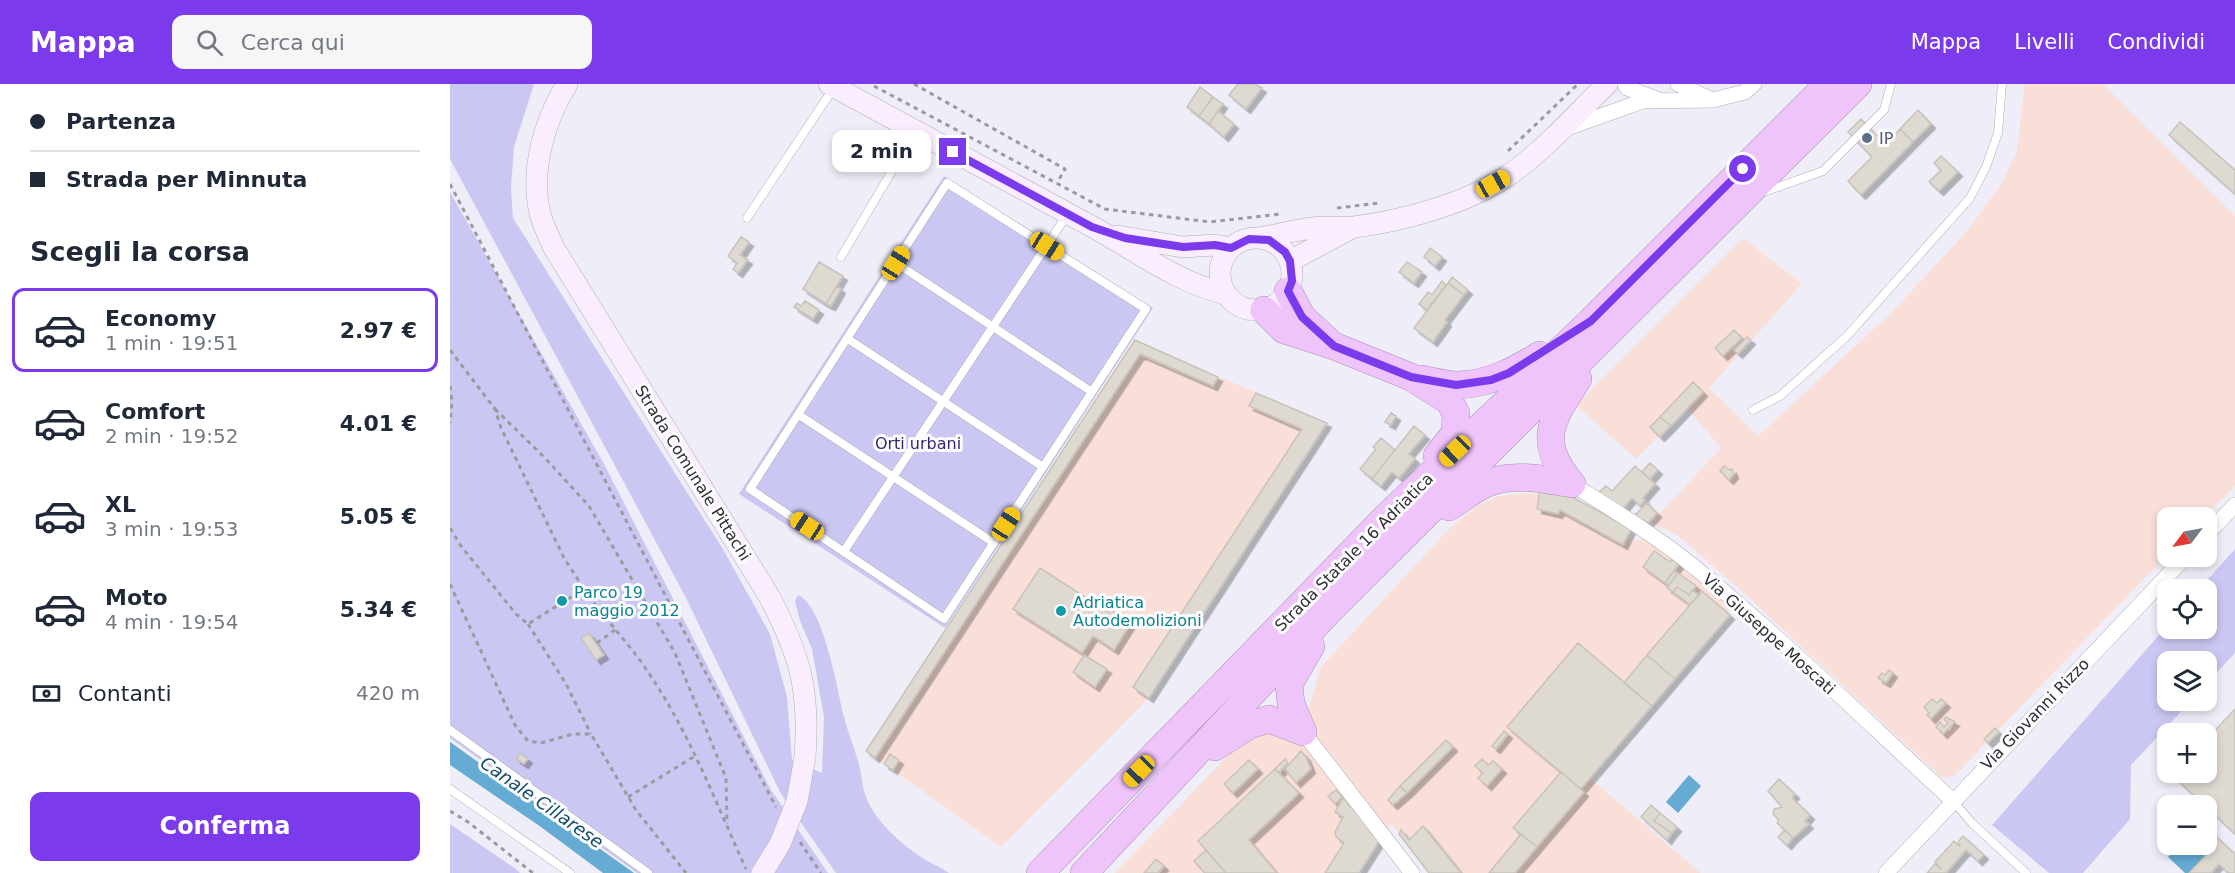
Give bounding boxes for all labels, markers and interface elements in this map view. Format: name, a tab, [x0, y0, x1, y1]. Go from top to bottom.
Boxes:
search box	[172, 15, 592, 69]
text: Mappa	[30, 26, 136, 59]
icon: search	[193, 26, 226, 59]
text: Cerca qui	[241, 30, 345, 55]
text: Mappa	[1911, 30, 1981, 54]
text: Livelli	[2014, 30, 2075, 54]
text: Condividi	[2108, 30, 2205, 54]
text: Partenza	[66, 109, 176, 134]
place label: IP	[1879, 129, 1894, 148]
callout: 2 min	[833, 131, 932, 173]
marker: IP	[1860, 131, 1874, 145]
route end	[939, 138, 966, 165]
text: 2 min	[850, 139, 913, 163]
route start	[1729, 155, 1756, 182]
text: Strada per Minnuta	[66, 167, 307, 192]
car	[1473, 167, 1513, 201]
car	[1027, 229, 1067, 263]
text: Scegli la corsa	[30, 236, 250, 267]
car	[879, 243, 913, 283]
icon: car	[33, 303, 87, 357]
text: Economy	[105, 306, 216, 331]
text: 2.97 €	[340, 318, 417, 343]
text: 1 min · 19:51	[105, 331, 239, 355]
street label: Strada Comunale Pittachi	[631, 382, 755, 564]
icon: car	[33, 396, 87, 450]
text: Comfort	[105, 399, 205, 424]
text: 4.01 €	[340, 411, 417, 436]
text: 2 min · 19:52	[105, 424, 239, 448]
car	[1436, 432, 1474, 470]
park label: Orti urbani	[875, 434, 961, 453]
street label: Strada Statale 16 Adriatica	[1271, 469, 1437, 635]
icon: car	[33, 489, 87, 543]
text: XL	[105, 492, 136, 517]
text: 5.05 €	[340, 504, 417, 529]
car	[989, 504, 1023, 544]
north arrow	[2157, 507, 2217, 567]
map controls	[2157, 507, 2217, 855]
car	[787, 509, 827, 543]
text: 3 min · 19:53	[105, 517, 239, 541]
street label: Via Giuseppe Moscati	[1699, 570, 1839, 698]
button: locate	[2157, 579, 2217, 639]
icon: car	[33, 582, 87, 636]
place label: Parco 19 maggio 2012	[574, 583, 680, 620]
text: Moto	[105, 585, 168, 610]
place label: Adriatica Autodemolizioni	[1073, 593, 1202, 630]
marker: Parco 19 maggio 2012	[555, 594, 569, 608]
text: 5.34 €	[340, 597, 417, 622]
marker: Adriatica Autodemolizioni	[1054, 604, 1068, 618]
text: 4 min · 19:54	[105, 610, 239, 634]
button: layers	[2157, 651, 2217, 711]
street label: Via Giovanni Rizzo	[1977, 654, 2093, 774]
icon: cash	[30, 677, 63, 710]
text: Contanti	[78, 681, 172, 706]
text: 420 m	[356, 681, 420, 705]
button: +	[2157, 723, 2217, 783]
water label: Canale Cillarese	[476, 752, 608, 852]
car	[1120, 752, 1158, 790]
button: Conferma	[30, 792, 420, 861]
button: −	[2157, 795, 2217, 855]

